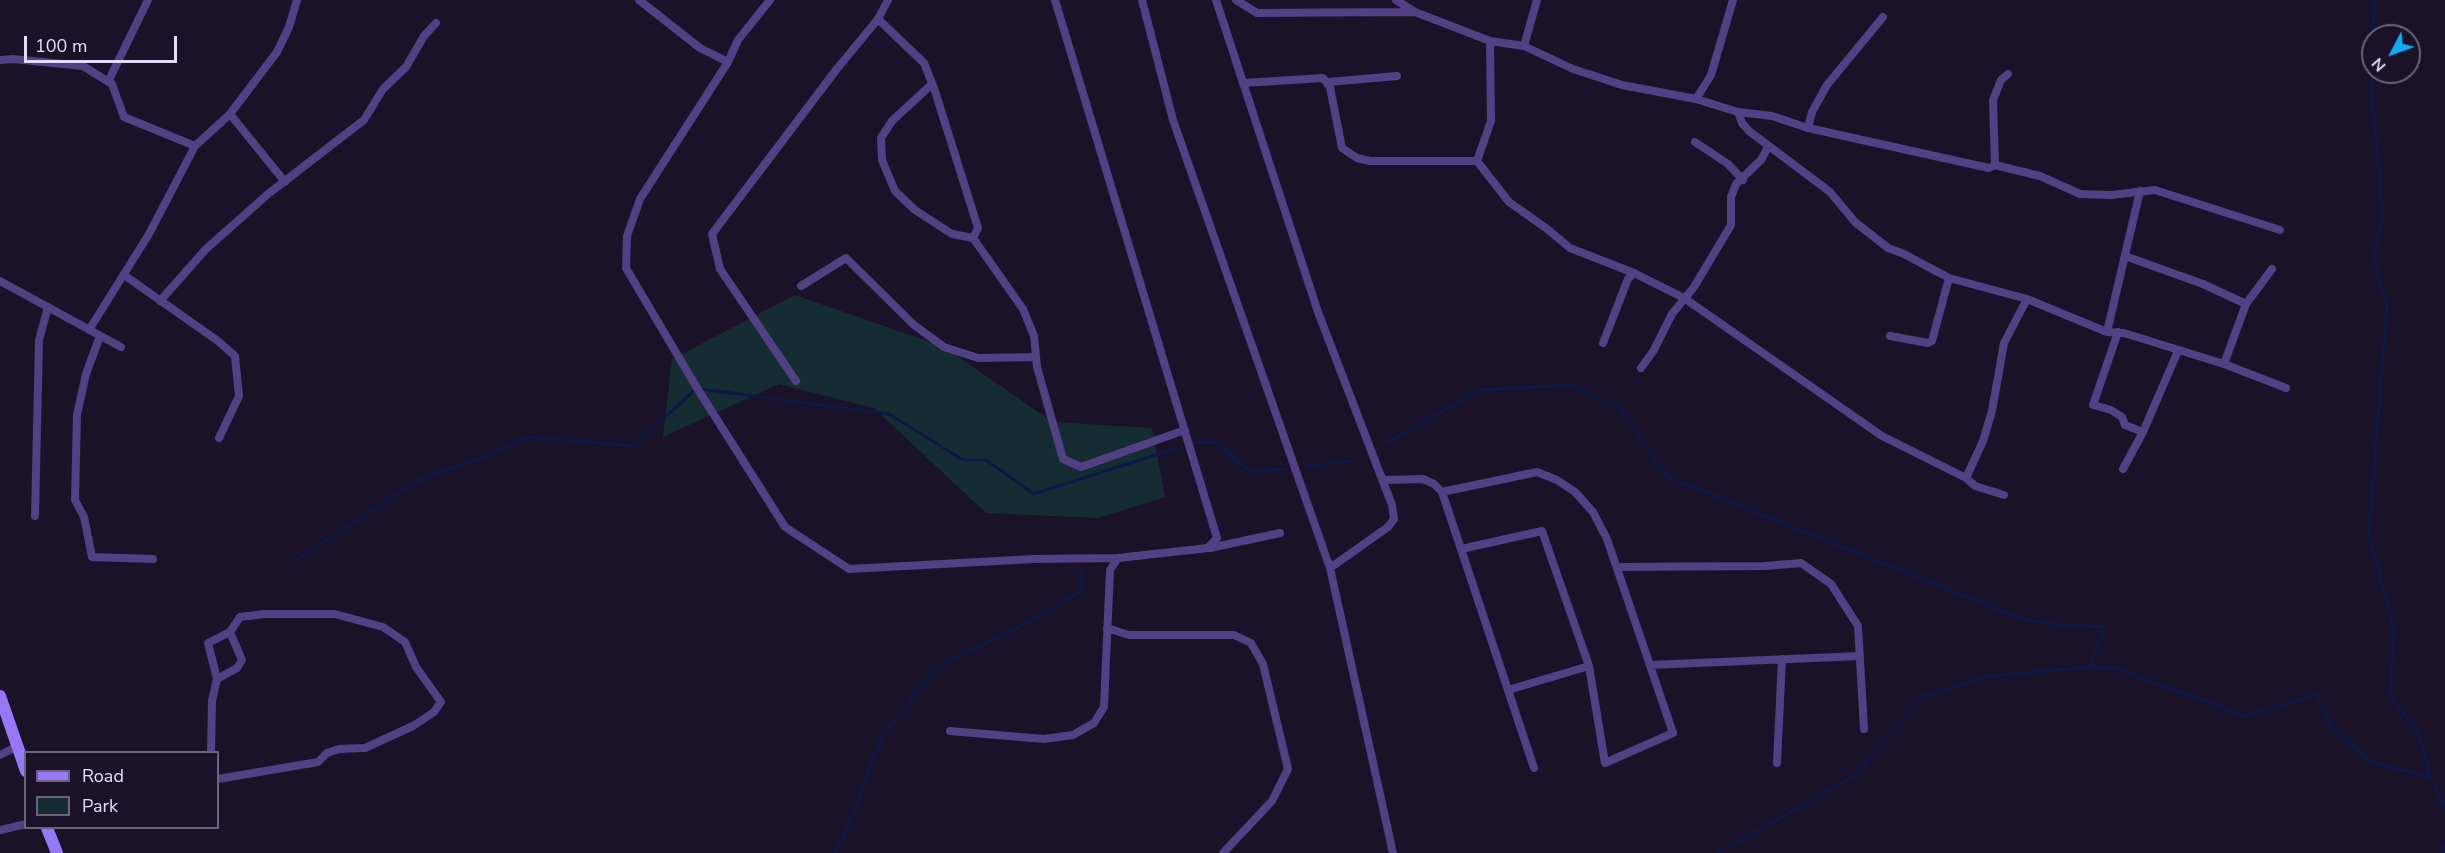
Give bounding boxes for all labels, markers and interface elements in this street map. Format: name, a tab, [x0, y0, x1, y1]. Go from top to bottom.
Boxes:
scale bar	[27, 24, 180, 62]
north arrow	[2361, 24, 2421, 84]
text: 100 m	[35, 34, 87, 58]
text: N	[2367, 53, 2391, 76]
legend	[24, 751, 219, 829]
text: Road	[82, 764, 124, 788]
text: Park	[82, 794, 118, 818]

